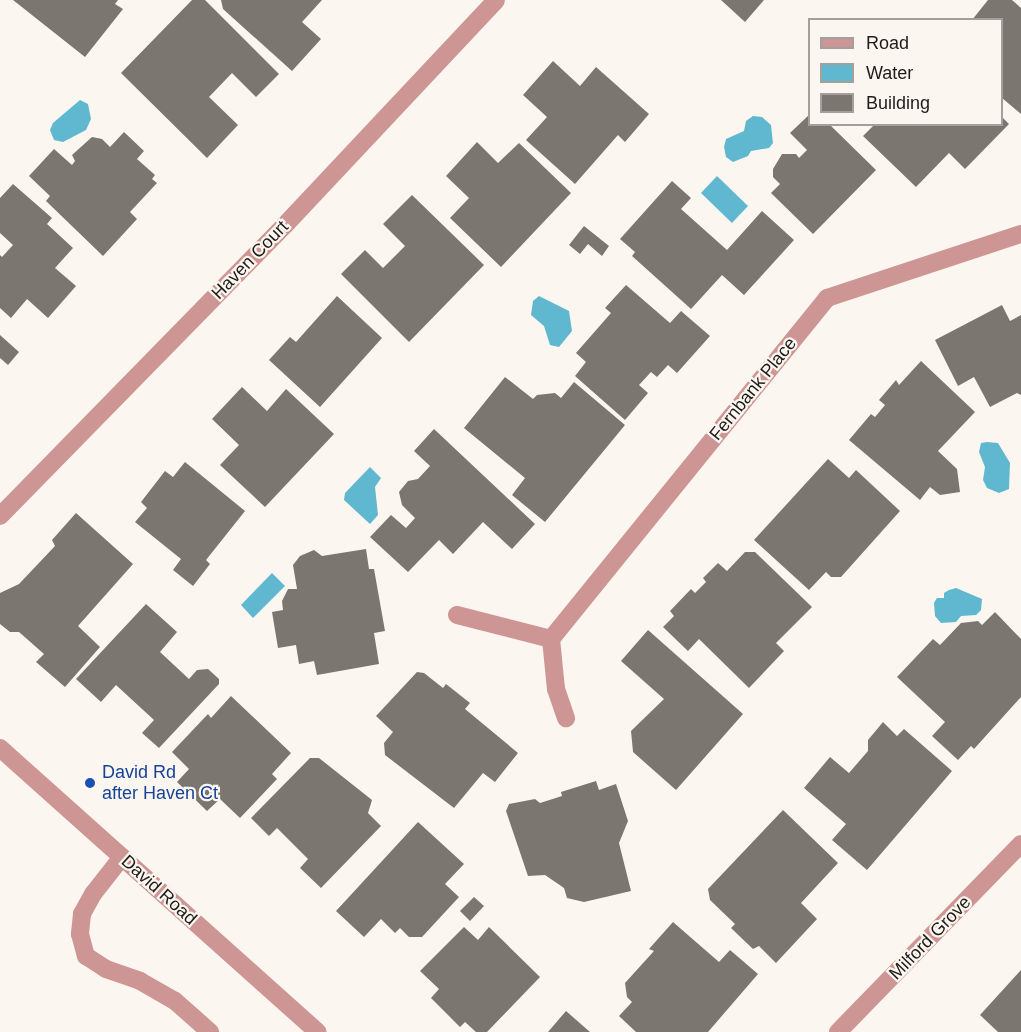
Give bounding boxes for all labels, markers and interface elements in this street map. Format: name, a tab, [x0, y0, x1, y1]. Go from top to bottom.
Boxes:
legend	[808, 18, 1003, 126]
text: Road	[866, 33, 909, 53]
text: Water	[866, 63, 913, 83]
text: Building	[866, 93, 930, 113]
street label: Haven Court	[207, 216, 293, 304]
street label: Fernbank Place	[705, 333, 801, 445]
place label: David Rd after Haven Ct	[102, 762, 218, 804]
marker: David Rd after Haven Ct	[83, 776, 97, 790]
street label: David Road	[117, 851, 201, 929]
street label: Milford Grove	[885, 892, 975, 984]

